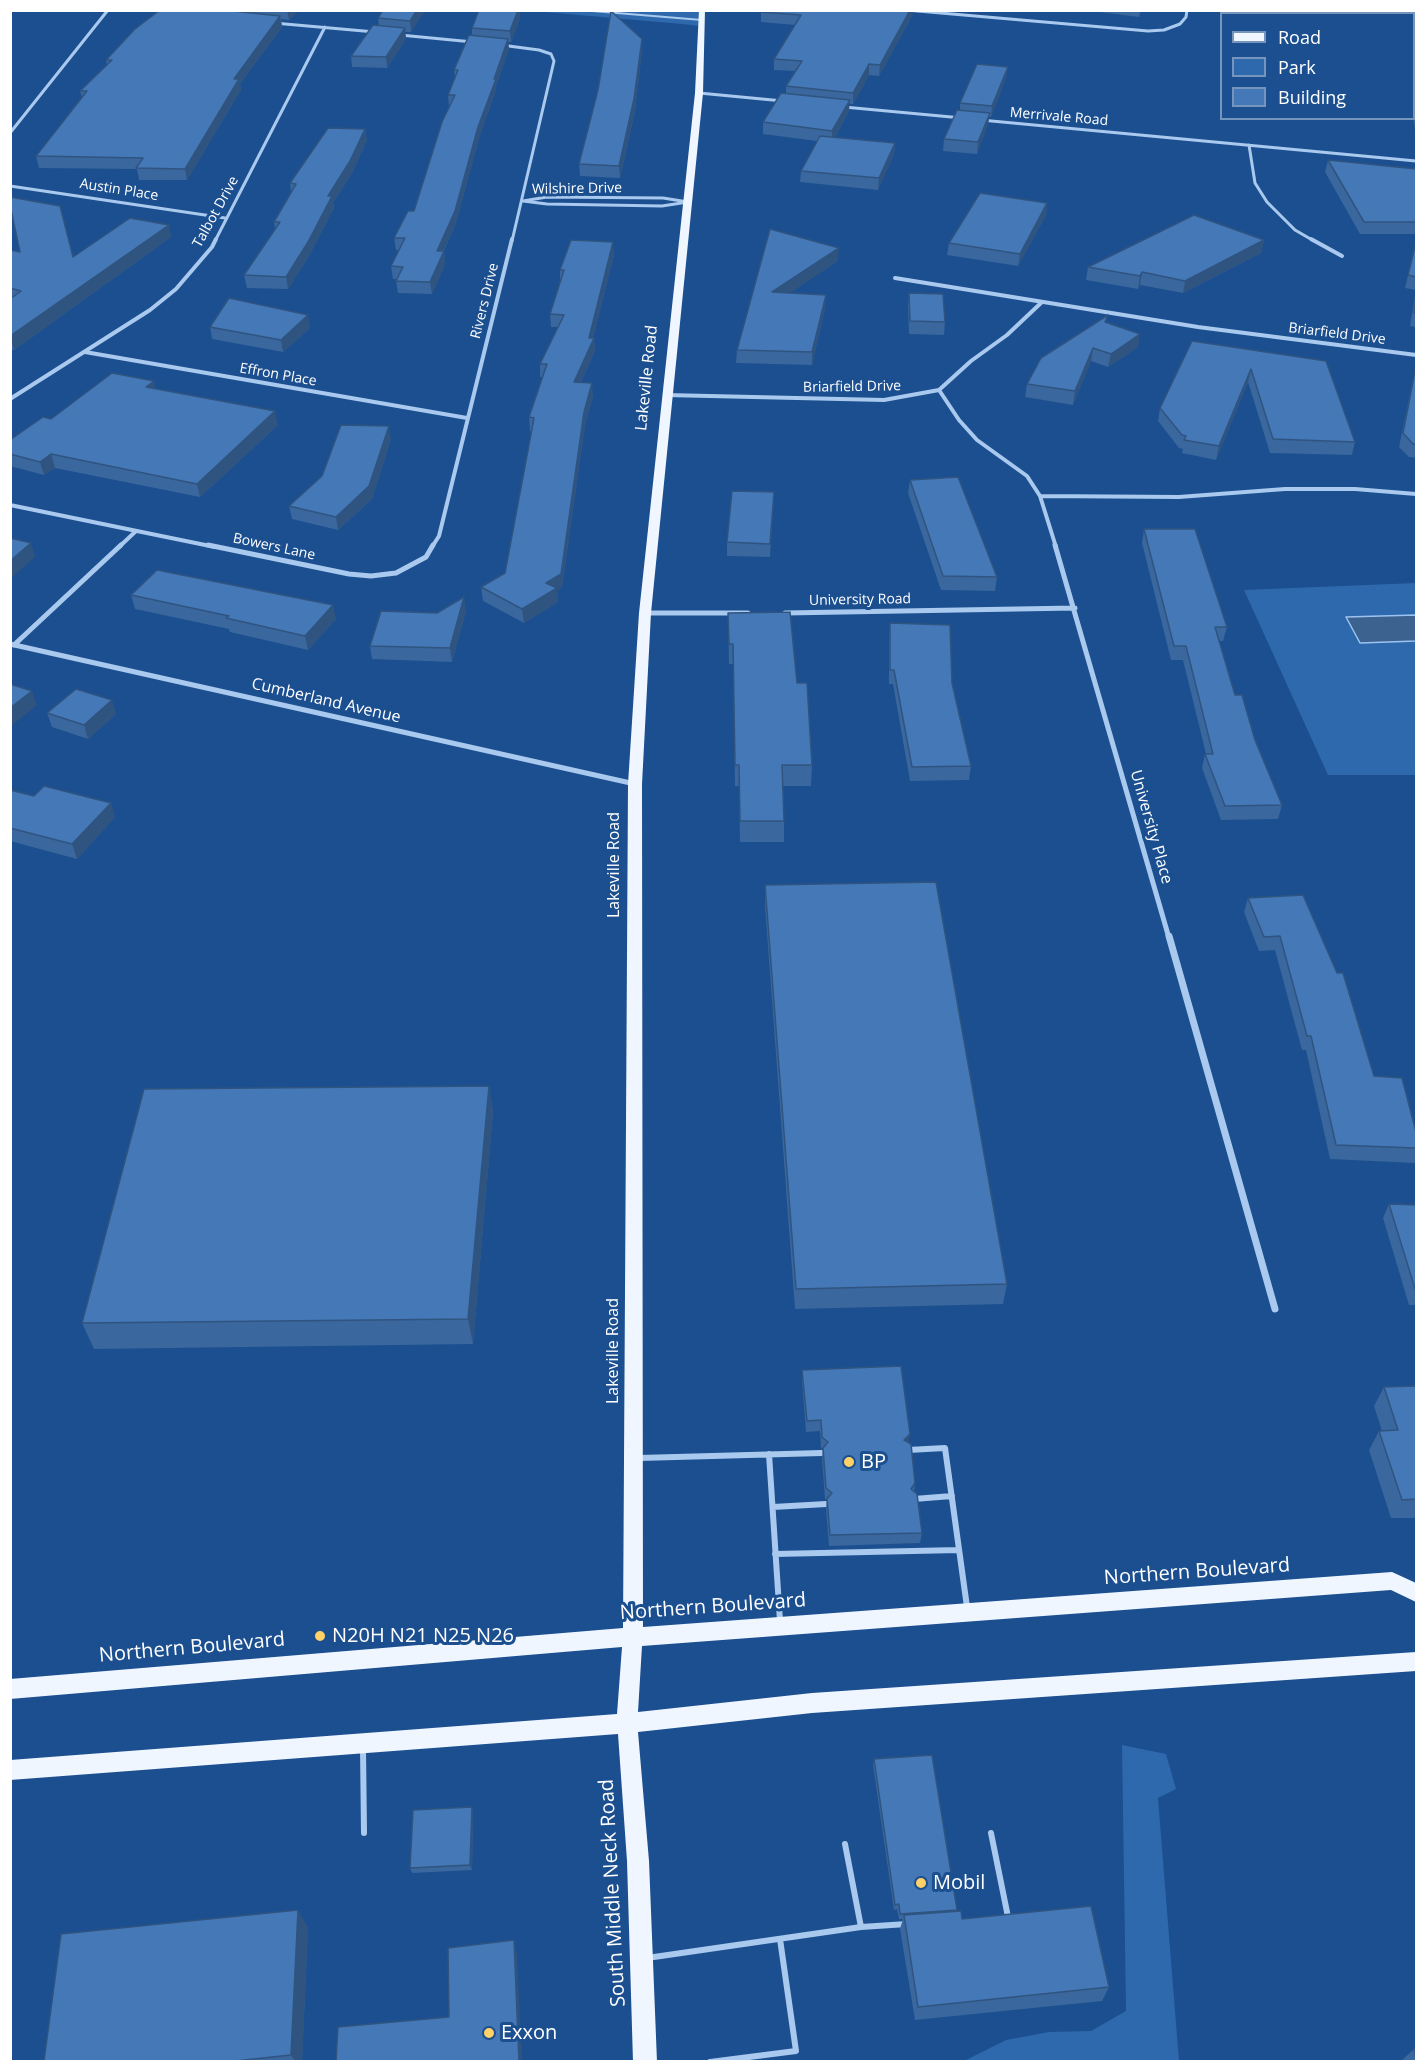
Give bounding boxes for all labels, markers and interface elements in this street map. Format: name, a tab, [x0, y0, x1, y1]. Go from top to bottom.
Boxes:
legend	[1220, 12, 1415, 120]
text: Road	[1278, 25, 1321, 49]
text: Park	[1278, 55, 1316, 79]
text: Building	[1278, 85, 1346, 109]
street label: Merrivale Road	[1009, 104, 1109, 130]
street label: Talbot Drive	[190, 173, 242, 251]
street label: Austin Place	[79, 176, 159, 204]
street label: Wilshire Drive	[532, 180, 622, 198]
street label: Rivers Drive	[467, 261, 503, 341]
street label: Briarfield Drive	[1287, 320, 1387, 348]
street label: Lakeville Road	[632, 324, 662, 432]
street label: Effron Place	[238, 360, 318, 390]
street label: Briarfield Drive	[803, 378, 901, 396]
street label: Bowers Lane	[231, 530, 317, 564]
street label: University Road	[809, 591, 911, 609]
street label: Cumberland Avenue	[250, 675, 402, 727]
street label: University Place	[1126, 768, 1176, 886]
street label: Lakeville Road	[604, 812, 624, 918]
street label: Lakeville Road	[603, 1298, 623, 1404]
place label: BP	[861, 1450, 886, 1474]
marker: BP	[842, 1455, 856, 1469]
street label: Northern Boulevard	[1103, 1554, 1291, 1590]
street label: Northern Boulevard	[619, 1589, 807, 1625]
place label: N20H N21 N25 N26	[332, 1624, 514, 1648]
street label: Northern Boulevard	[98, 1628, 286, 1668]
marker: N20H N21 N25 N26	[313, 1629, 327, 1643]
street label: South Middle Neck Road	[595, 1778, 631, 2008]
place label: Mobil	[933, 1871, 985, 1895]
marker: Mobil	[914, 1876, 928, 1890]
place label: Exxon	[501, 2021, 557, 2045]
marker: Exxon	[482, 2026, 496, 2040]

